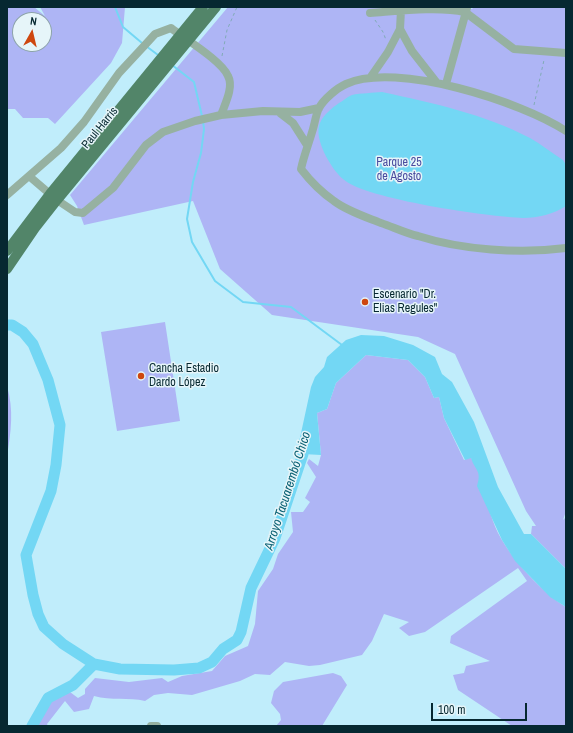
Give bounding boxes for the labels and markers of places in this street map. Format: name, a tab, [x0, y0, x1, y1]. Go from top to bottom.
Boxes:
place label: Escenario "Dr. Elias Regules"	[373, 288, 437, 316]
marker: Escenario "Dr. Elias Regules"	[360, 297, 370, 307]
place label: Cancha Estadio Dardo López	[149, 362, 219, 390]
marker: Cancha Estadio Dardo López	[136, 371, 146, 381]

